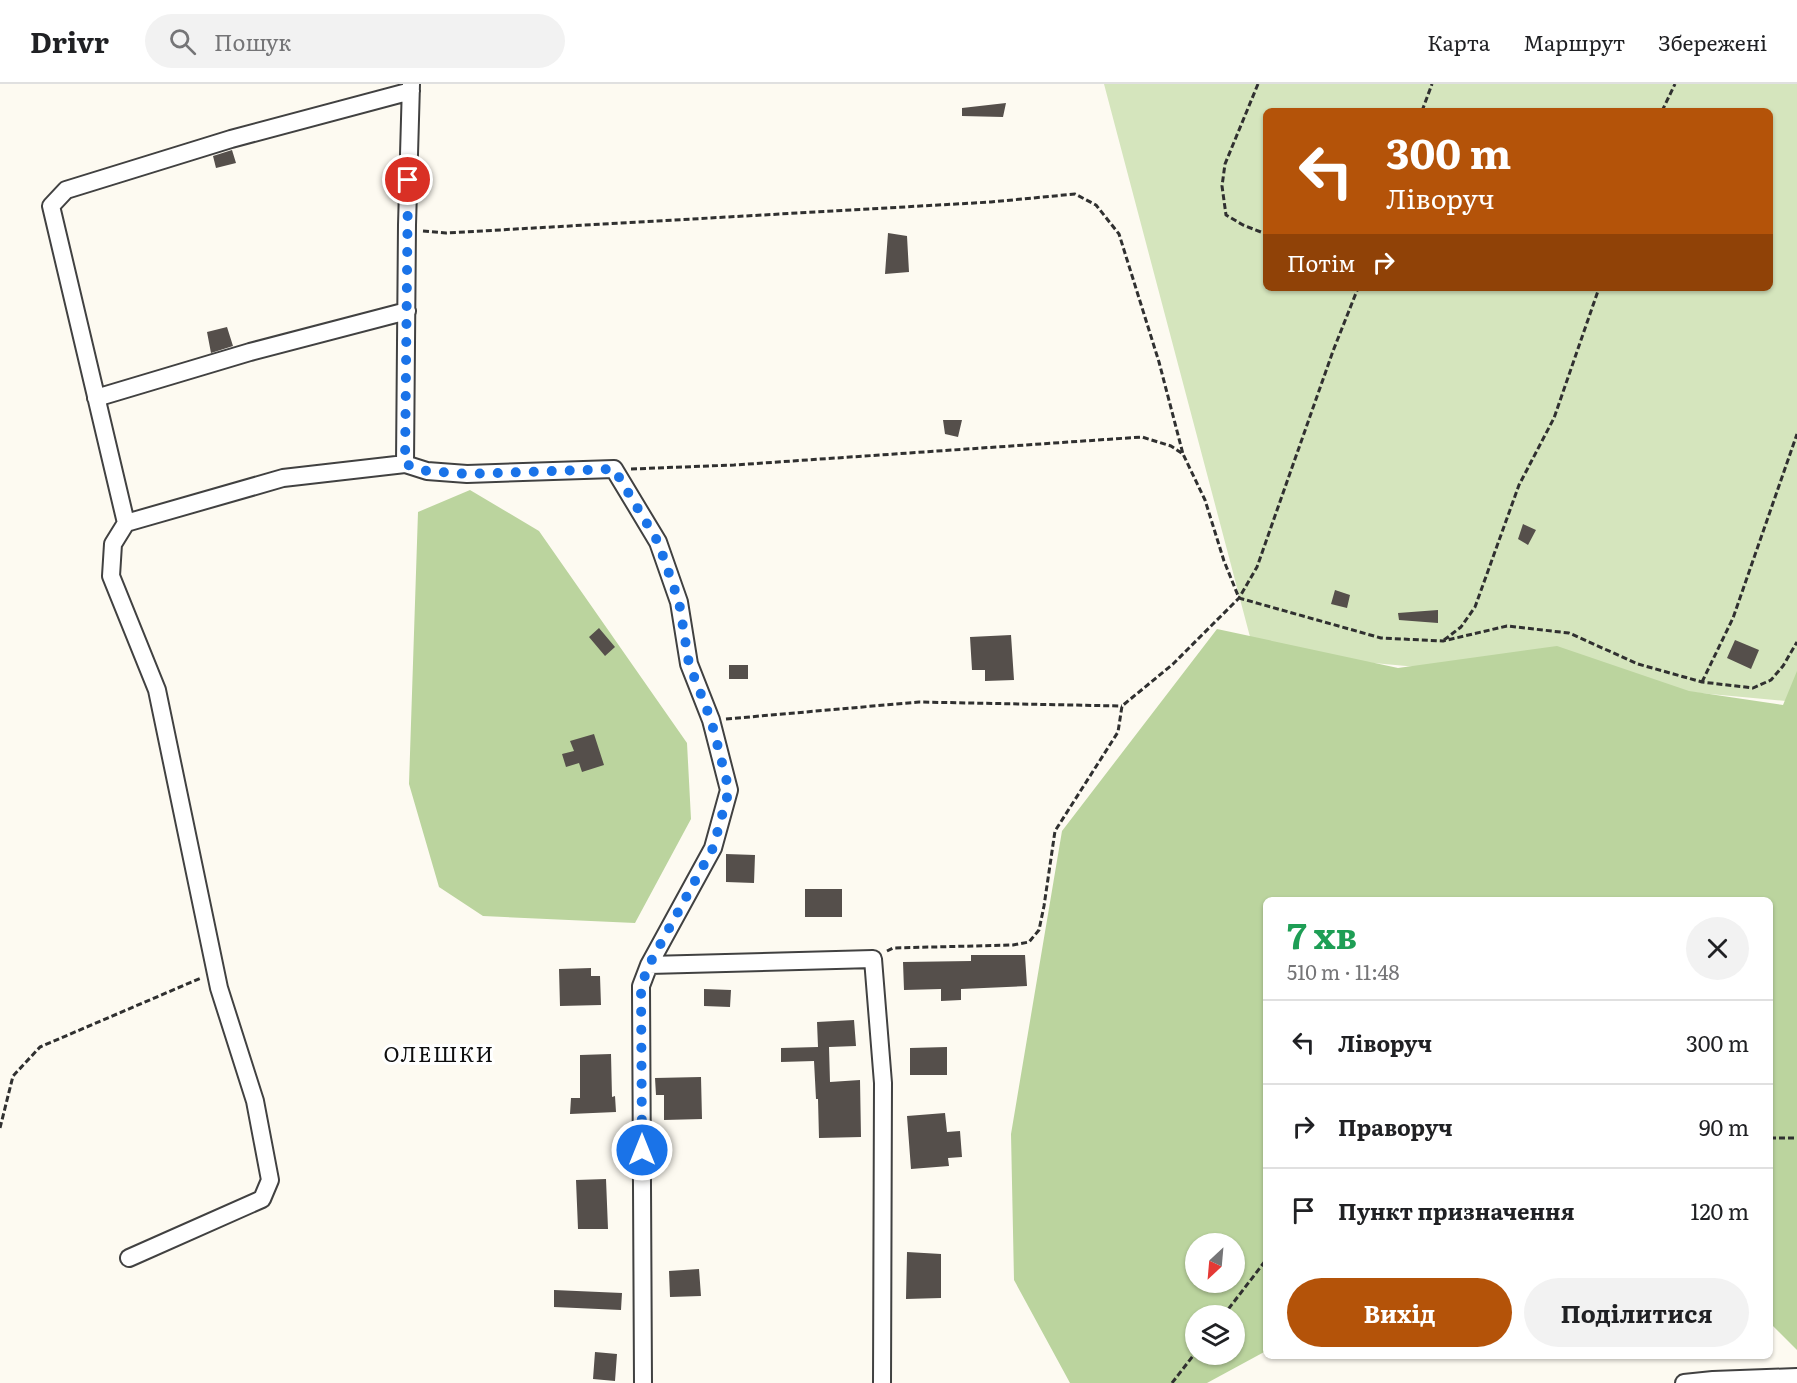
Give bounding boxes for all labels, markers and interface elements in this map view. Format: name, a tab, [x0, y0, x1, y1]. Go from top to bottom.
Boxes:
search box	[145, 14, 565, 68]
text: Drivr	[30, 20, 109, 62]
icon: search	[166, 25, 199, 58]
text: Пошук	[214, 25, 291, 58]
text: Карта	[1427, 26, 1490, 57]
text: Маршрут	[1523, 26, 1625, 57]
text: Збережені	[1658, 26, 1767, 57]
text: 300 m	[1386, 120, 1511, 182]
icon: left	[1287, 132, 1365, 210]
pin	[382, 154, 433, 205]
icon: arrive	[391, 163, 424, 196]
text: Ліворуч	[1386, 177, 1495, 217]
text: Потім	[1287, 246, 1355, 279]
icon: right	[1367, 246, 1400, 279]
text: 7 хв	[1287, 907, 1357, 960]
button: close	[1686, 917, 1749, 980]
text: 510 m · 11:48	[1287, 956, 1400, 986]
icon: left	[1287, 1026, 1320, 1059]
text: Ліворуч	[1338, 1026, 1432, 1059]
text: 300 m	[1686, 1026, 1749, 1059]
district label: ОЛЕШКИ	[383, 1037, 495, 1068]
icon: right	[1287, 1110, 1320, 1143]
text: Праворуч	[1338, 1110, 1453, 1143]
text: 90 m	[1699, 1110, 1749, 1143]
position arrow	[610, 1118, 674, 1182]
icon: arrive	[1287, 1194, 1320, 1227]
text: Пункт призначення	[1338, 1194, 1575, 1227]
text: 120 m	[1690, 1194, 1749, 1227]
north arrow	[1185, 1233, 1245, 1293]
map controls	[1185, 1233, 1245, 1365]
button: Вихід	[1287, 1278, 1512, 1347]
button: Поділитися	[1524, 1278, 1749, 1347]
button: layers	[1185, 1305, 1245, 1365]

